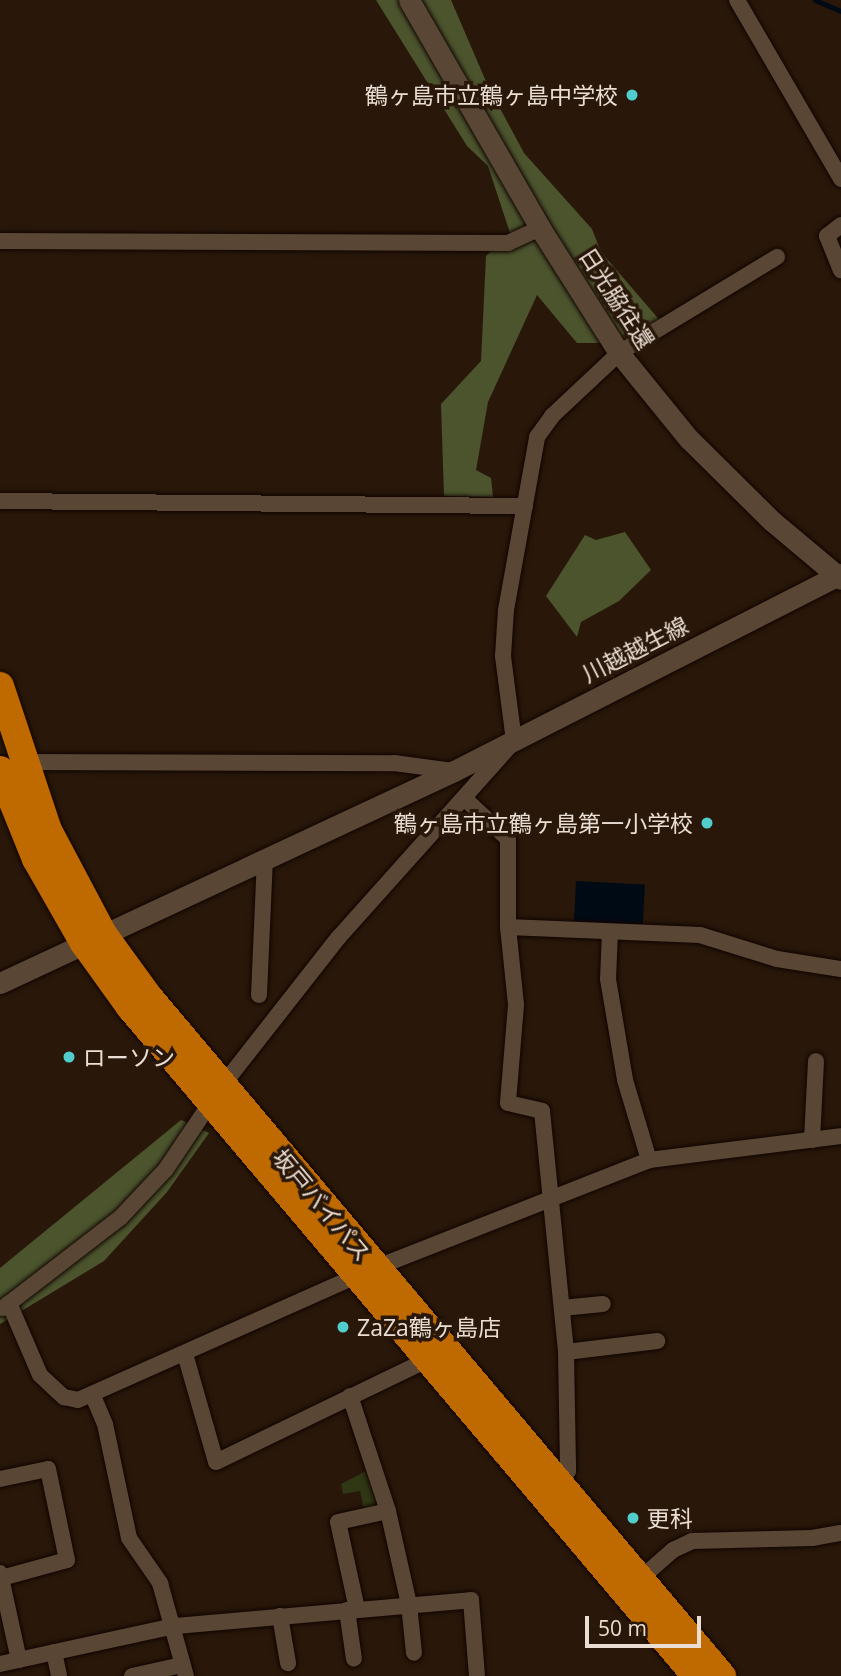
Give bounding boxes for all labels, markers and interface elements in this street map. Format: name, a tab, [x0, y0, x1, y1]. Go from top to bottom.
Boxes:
place label: 鶴ヶ島市立鶴ヶ島中学校	[365, 81, 618, 109]
marker: 鶴ヶ島市立鶴ヶ島中学校	[624, 87, 640, 103]
street label: 日光脇往還	[574, 242, 660, 354]
street label: 川越越生線	[578, 611, 692, 687]
place label: 鶴ヶ島市立鶴ヶ島第一小学校	[394, 809, 693, 837]
marker: 鶴ヶ島市立鶴ヶ島第一小学校	[699, 815, 715, 831]
place label: ローソン	[83, 1043, 175, 1071]
marker: ローソン	[61, 1049, 77, 1065]
street label: 坂戸バイパス	[267, 1143, 377, 1267]
place label: ZaZa鶴ヶ島店	[357, 1313, 501, 1341]
marker: ZaZa鶴ヶ島店	[335, 1319, 351, 1335]
place label: 更科	[647, 1504, 693, 1532]
marker: 更科	[625, 1510, 641, 1526]
scale bar	[589, 1602, 704, 1646]
text: 50 m	[598, 1614, 647, 1642]

